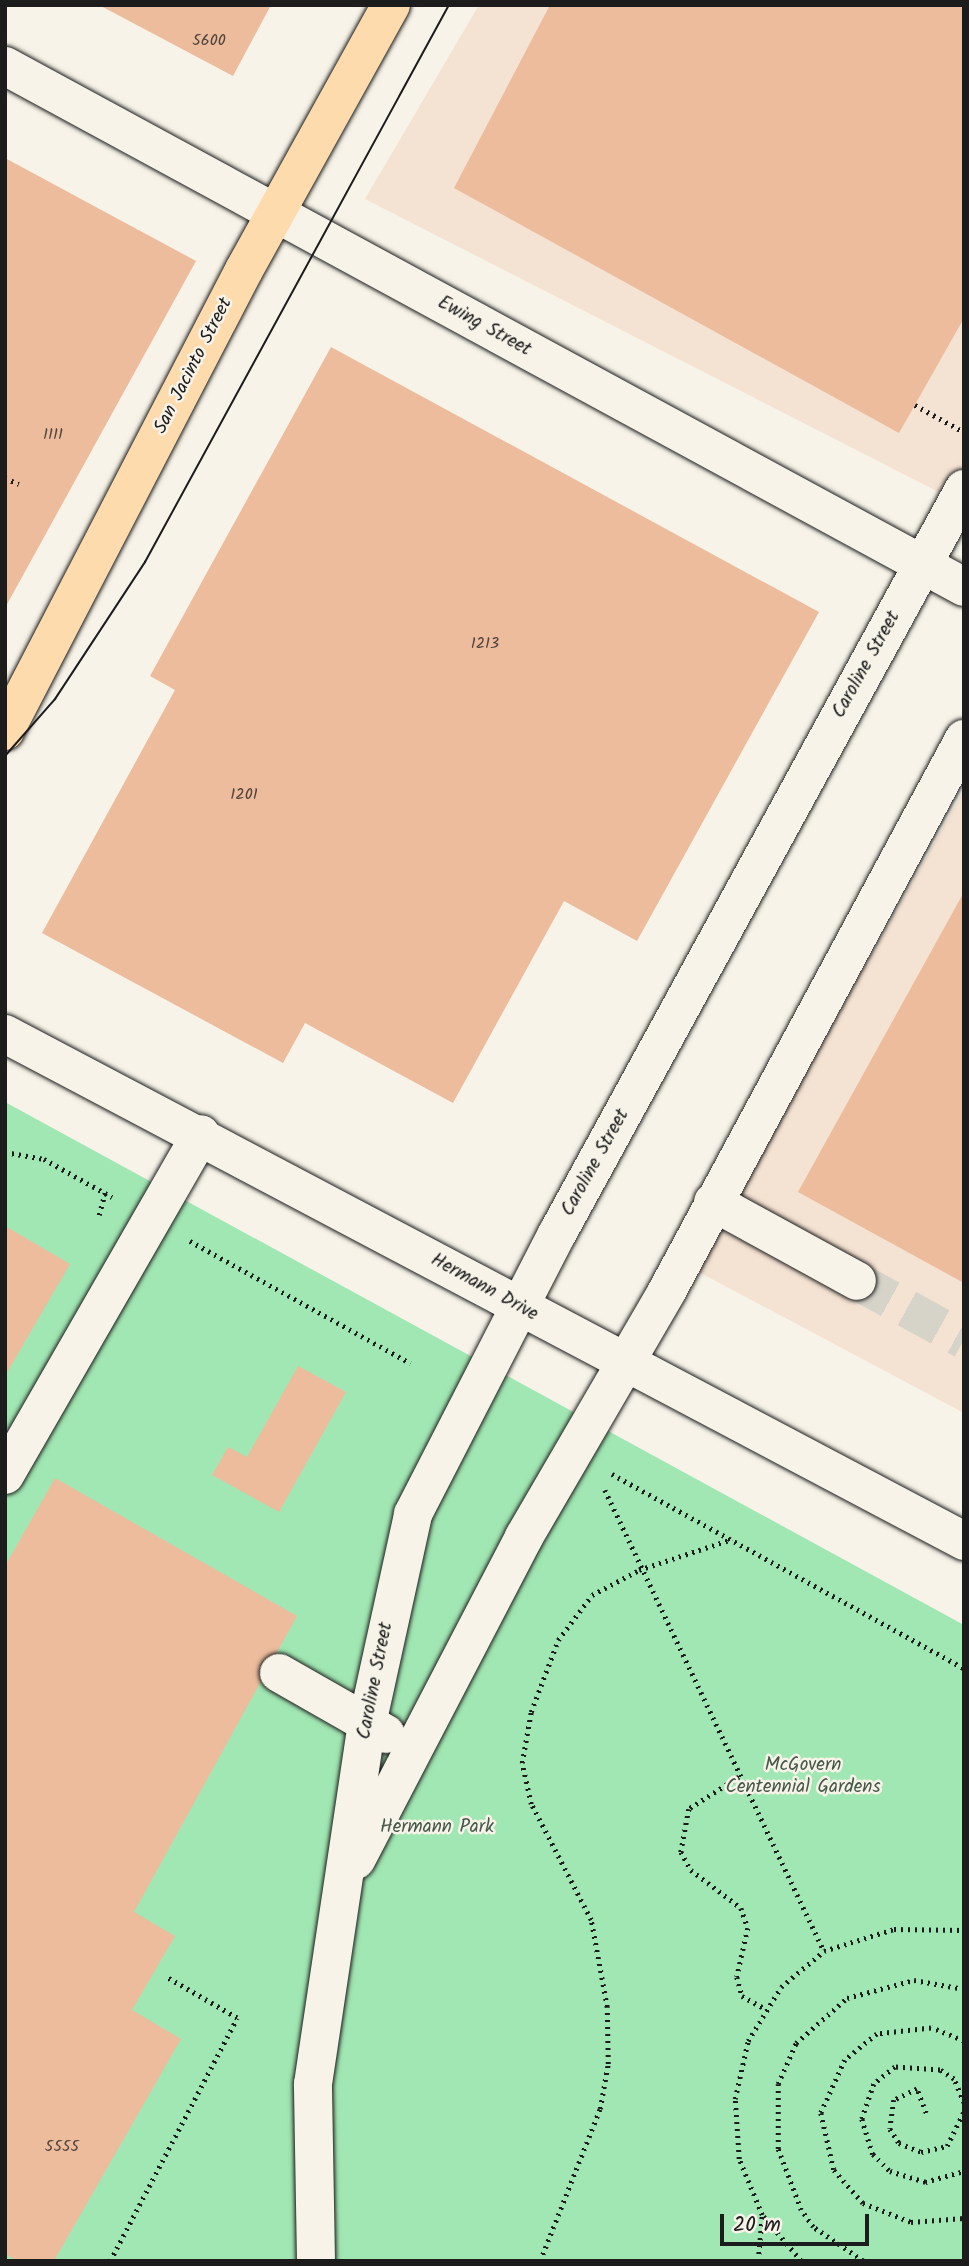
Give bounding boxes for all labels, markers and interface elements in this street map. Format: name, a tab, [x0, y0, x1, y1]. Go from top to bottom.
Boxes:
house number: 5600	[192, 31, 226, 51]
street label: Ewing Street	[433, 292, 535, 362]
street label: San Jacinto Street	[150, 294, 238, 438]
house number: 1111	[43, 425, 63, 445]
street label: Caroline Street	[828, 608, 906, 722]
house number: 1213	[471, 634, 499, 654]
house number: 1201	[230, 785, 258, 805]
street label: Caroline Street	[557, 1106, 635, 1220]
street label: Hermann Drive	[426, 1249, 542, 1327]
street label: Caroline Street	[353, 1620, 399, 1742]
park label: McGovern Centennial Gardens	[726, 1755, 880, 1799]
park label: Hermann Park	[380, 1817, 494, 1839]
house number: 5555	[45, 2137, 79, 2157]
scale bar	[724, 2200, 873, 2244]
text: 20 m	[733, 2209, 781, 2242]

